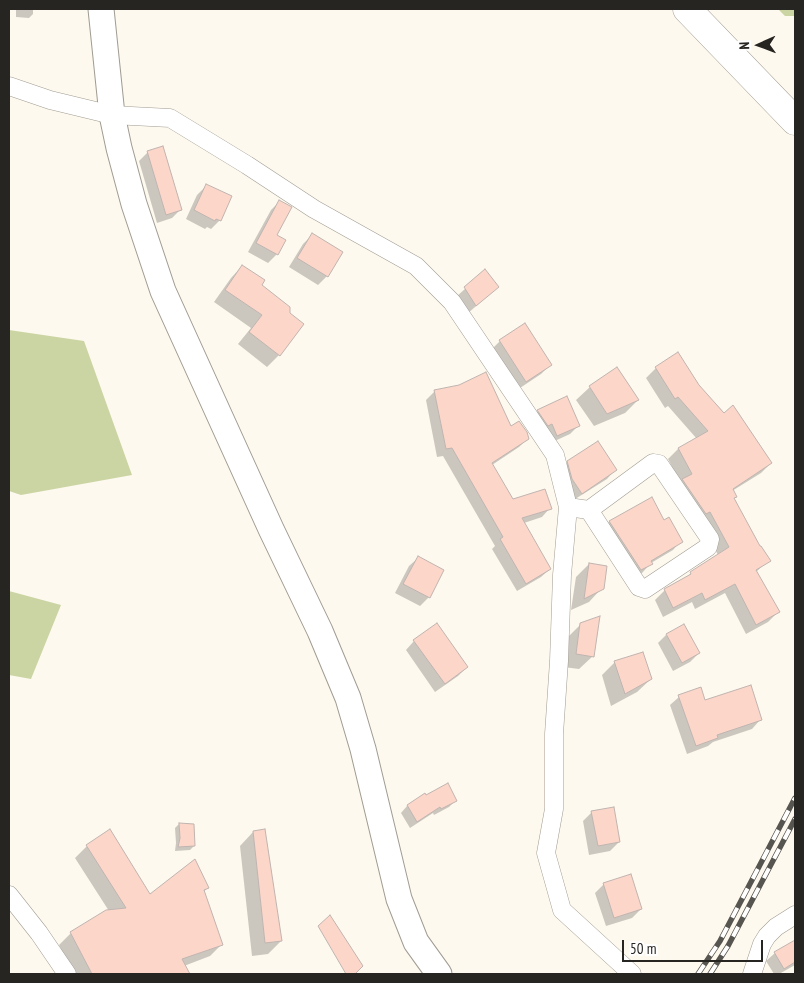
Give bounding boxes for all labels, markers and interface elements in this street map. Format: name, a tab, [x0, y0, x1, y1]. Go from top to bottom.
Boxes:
north arrow	[734, 20, 784, 70]
text: N	[735, 41, 753, 50]
scale bar	[624, 930, 765, 962]
text: 50 m	[630, 939, 656, 958]

